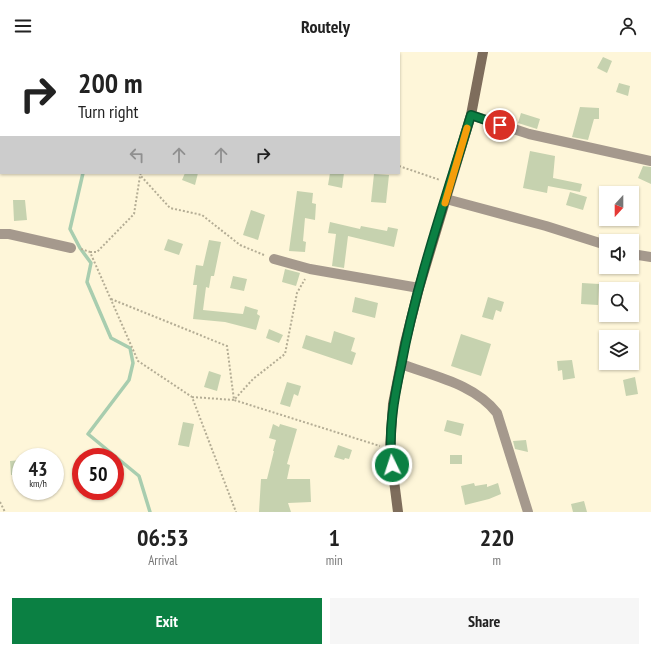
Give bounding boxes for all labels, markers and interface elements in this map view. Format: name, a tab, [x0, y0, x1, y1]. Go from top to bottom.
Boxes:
icon: menu	[12, 15, 34, 37]
text: Routely	[301, 15, 350, 38]
icon: person	[617, 15, 639, 37]
text: 200 m	[78, 64, 142, 101]
icon: right	[12, 68, 64, 120]
text: Turn right	[78, 100, 138, 123]
pin	[483, 108, 517, 142]
icon: arrive	[489, 114, 511, 136]
icon: left	[126, 144, 148, 166]
icon: ahead	[168, 144, 190, 166]
icon: ahead	[210, 144, 232, 166]
icon: right	[252, 144, 274, 166]
north arrow	[599, 186, 639, 226]
map controls	[599, 186, 639, 370]
button: sound	[599, 234, 639, 274]
button: search	[599, 282, 639, 322]
button: layers	[599, 330, 639, 370]
position arrow	[371, 444, 413, 486]
speed limit sign: 50	[72, 448, 124, 500]
text: 43	[28, 456, 48, 482]
text: km/h	[29, 477, 47, 490]
text: 06:53	[137, 522, 189, 553]
text: 1	[328, 522, 340, 553]
text: 220	[480, 522, 514, 553]
text: Arrival	[148, 552, 178, 569]
text: min	[326, 552, 343, 569]
text: m	[493, 552, 501, 569]
button: Exit	[12, 598, 322, 644]
button: Share	[330, 598, 639, 644]

